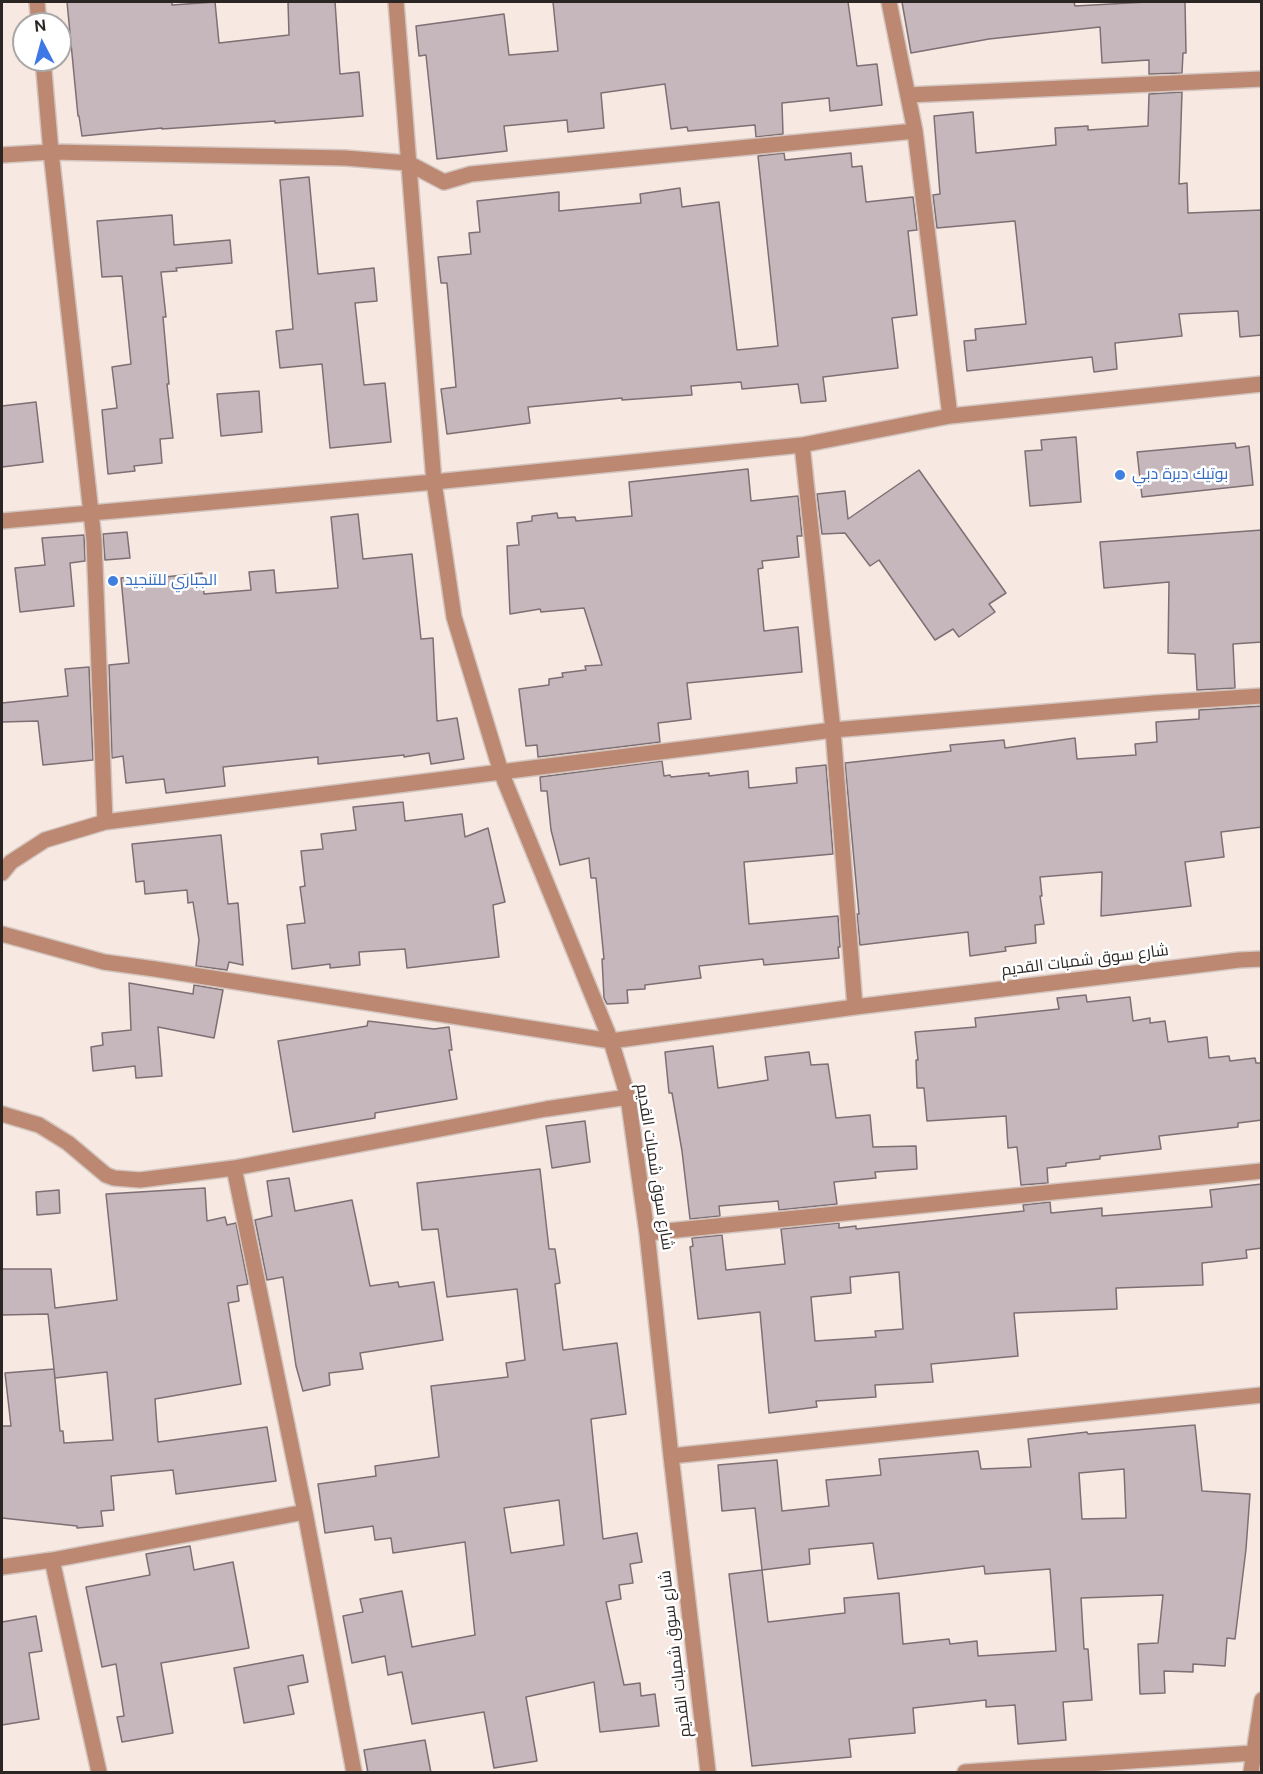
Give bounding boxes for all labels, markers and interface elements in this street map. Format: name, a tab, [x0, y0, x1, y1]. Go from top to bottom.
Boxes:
north arrow	[12, 12, 72, 72]
text: N	[33, 15, 47, 37]
place label: بوتيك ديرة دبي	[1132, 465, 1228, 485]
marker: بوتيك ديرة دبي	[1113, 468, 1127, 482]
place label: الجباري للتنجيد	[125, 571, 217, 591]
marker: الجباري للتنجيد	[106, 574, 120, 588]
street label: شارع سوق شمبات القديم	[1000, 941, 1170, 981]
street label: شارع سوق شمبات القديم	[631, 1082, 677, 1252]
street label: شارع سوق شمبات القديم	[656, 1569, 696, 1739]

